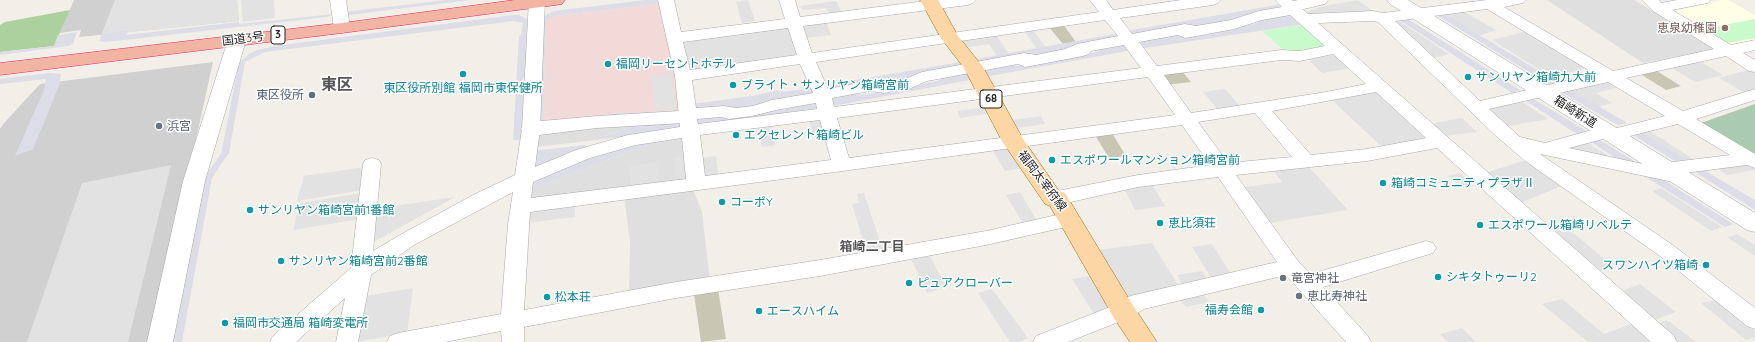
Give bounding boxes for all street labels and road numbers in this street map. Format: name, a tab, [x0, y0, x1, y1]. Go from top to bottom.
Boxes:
road number: 3	[271, 26, 285, 44]
street label: 国道3号	[221, 29, 265, 49]
road number: 68	[980, 90, 1002, 108]
street label: 箱崎新道	[1551, 93, 1599, 131]
street label: 福岡太宰府線	[1015, 148, 1069, 214]

